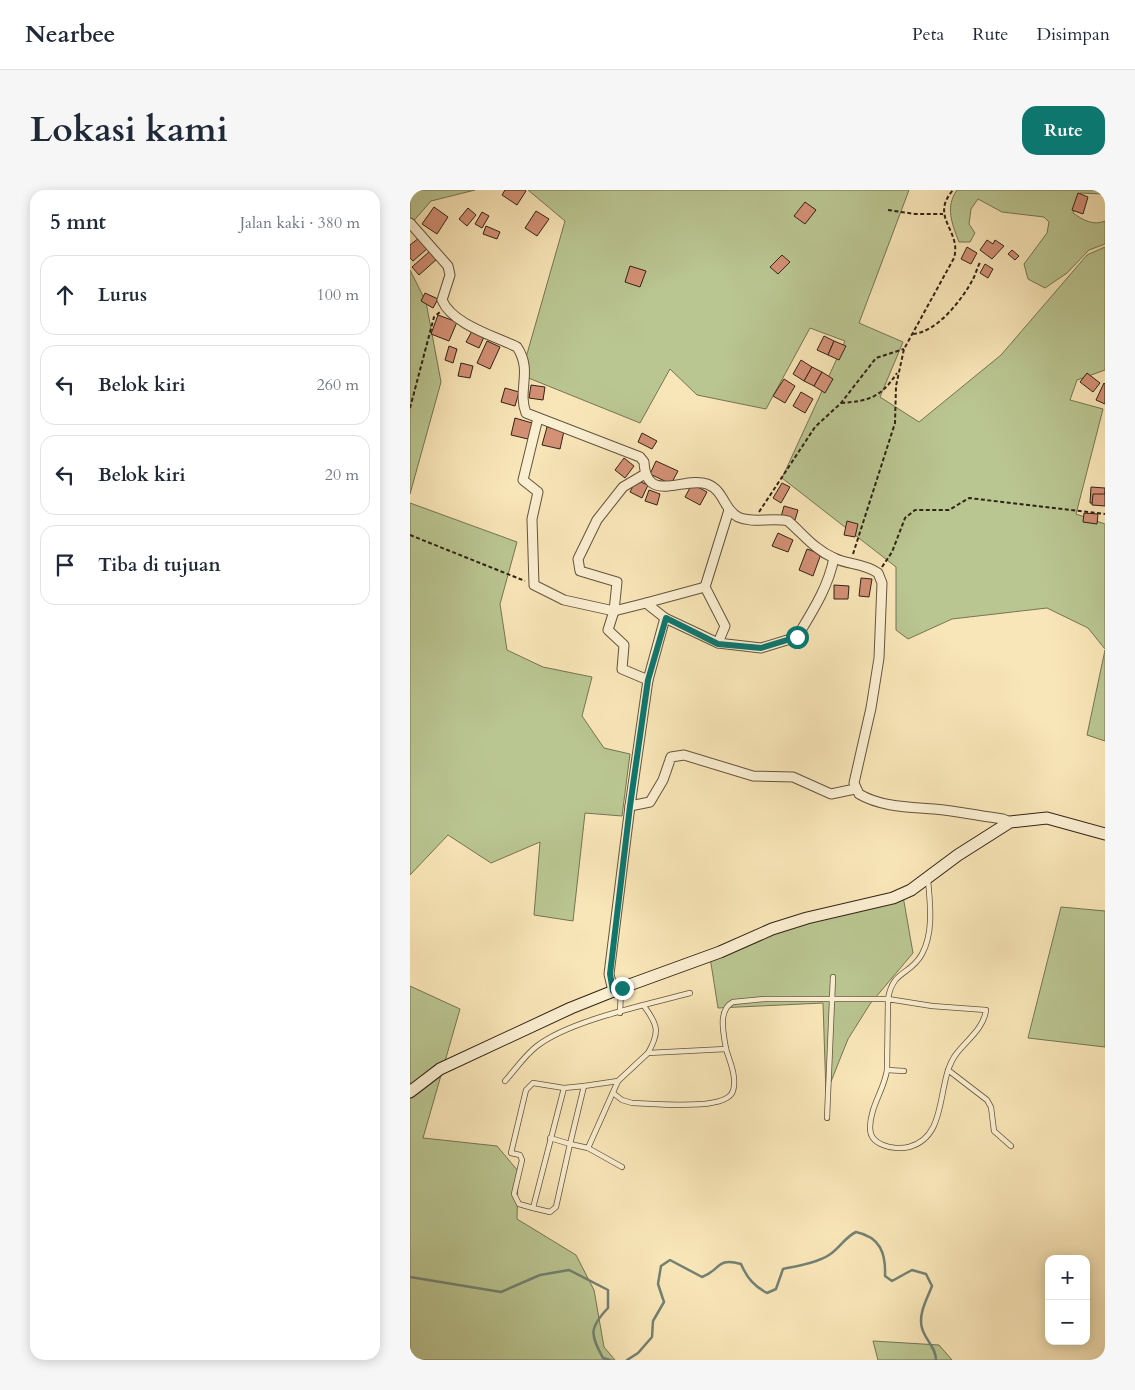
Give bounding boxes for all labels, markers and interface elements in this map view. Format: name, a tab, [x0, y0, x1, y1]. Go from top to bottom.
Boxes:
text: Nearbee	[25, 18, 115, 51]
text: Peta	[912, 22, 944, 47]
text: Rute	[972, 22, 1008, 47]
text: Disimpan	[1036, 22, 1110, 47]
text: Lokasi kami	[30, 106, 228, 154]
button: Rute	[1022, 106, 1105, 155]
text: 5 mnt	[50, 208, 106, 237]
text: Jalan kaki · 380 m	[240, 212, 360, 234]
icon: ahead	[51, 281, 79, 309]
text: Lurus	[98, 282, 147, 308]
text: 100 m	[317, 284, 359, 306]
icon: left	[51, 371, 79, 399]
text: Belok kiri	[98, 372, 185, 398]
text: 260 m	[317, 374, 359, 396]
icon: left	[51, 461, 79, 489]
text: Belok kiri	[98, 462, 185, 488]
text: 20 m	[325, 464, 359, 486]
icon: arrive	[51, 551, 79, 579]
text: Tiba di tujuan	[98, 552, 221, 578]
route start	[786, 626, 809, 649]
route end	[611, 977, 634, 1000]
map controls	[1045, 1255, 1090, 1345]
button: +	[1045, 1255, 1090, 1300]
button: −	[1045, 1300, 1090, 1345]

